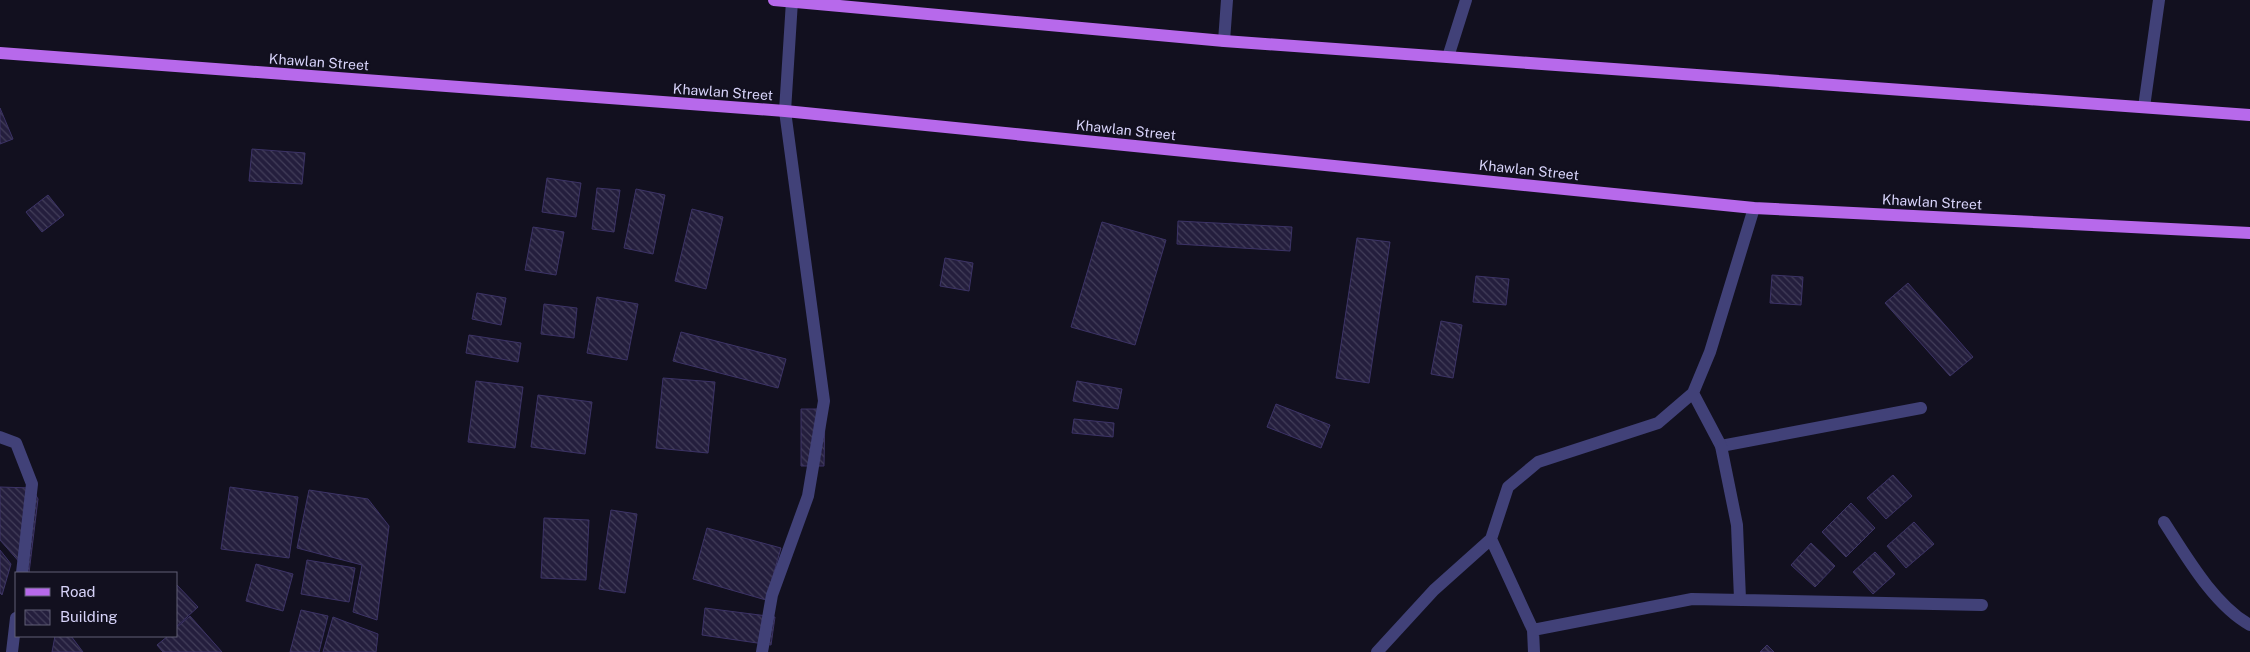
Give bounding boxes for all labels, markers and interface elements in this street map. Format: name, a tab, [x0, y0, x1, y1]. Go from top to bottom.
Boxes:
street label: Khawlan Street	[268, 51, 370, 73]
street label: Khawlan Street	[672, 81, 774, 103]
street label: Khawlan Street	[1075, 117, 1177, 143]
street label: Khawlan Street	[1478, 157, 1580, 183]
street label: Khawlan Street	[1881, 191, 1983, 213]
legend	[15, 572, 178, 637]
text: Road	[60, 583, 96, 600]
text: Building	[60, 608, 118, 625]

